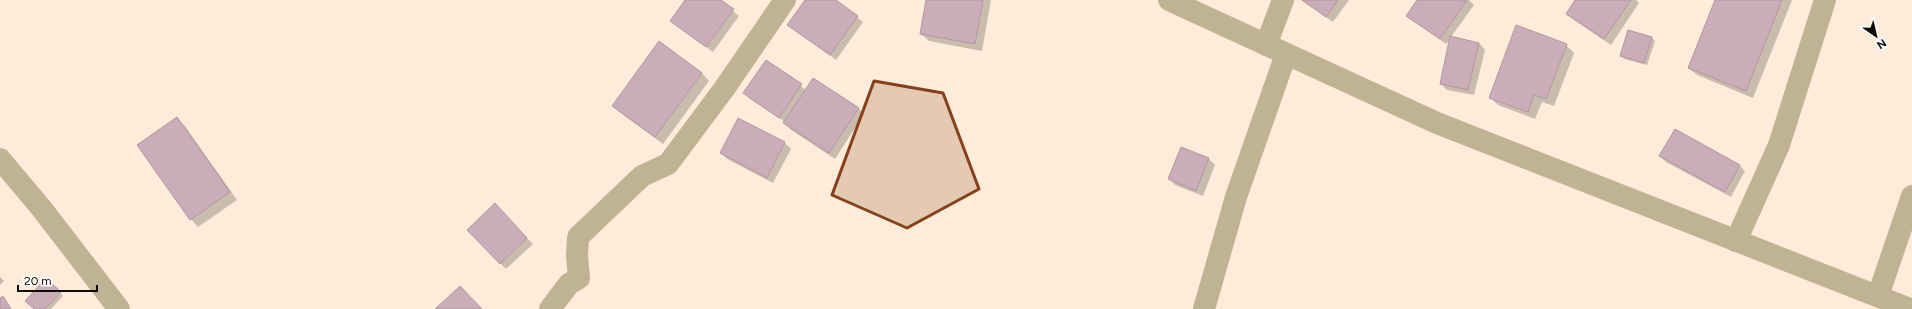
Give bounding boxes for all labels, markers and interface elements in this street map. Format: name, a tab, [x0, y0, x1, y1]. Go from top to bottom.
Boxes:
north arrow	[1856, 16, 1896, 56]
text: N	[1874, 36, 1888, 52]
scale bar	[18, 267, 97, 293]
text: 20 m	[24, 274, 52, 288]

